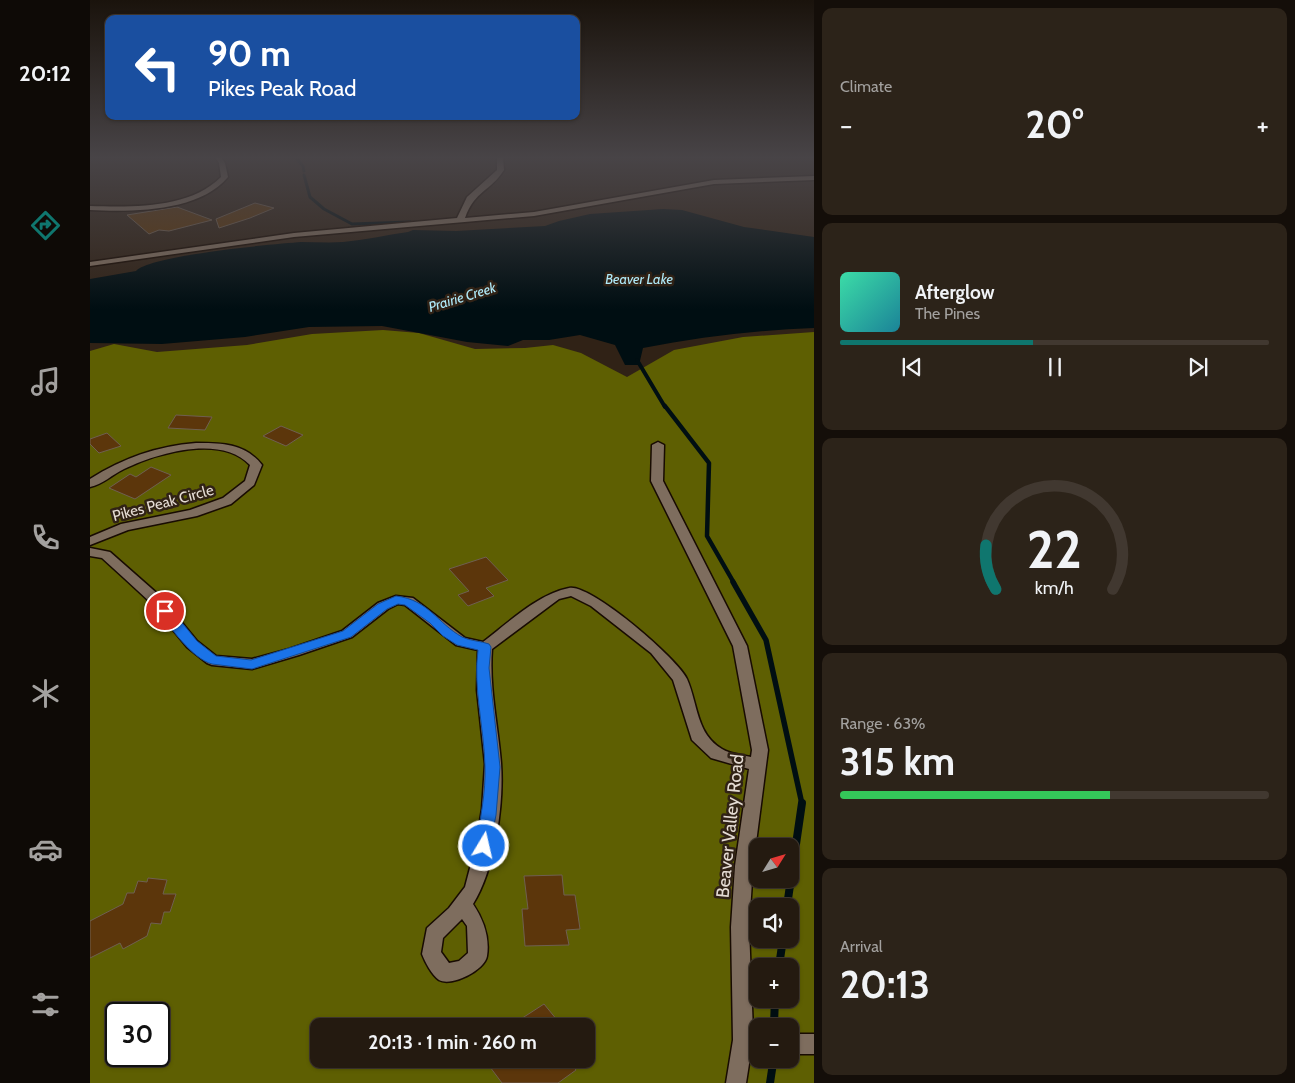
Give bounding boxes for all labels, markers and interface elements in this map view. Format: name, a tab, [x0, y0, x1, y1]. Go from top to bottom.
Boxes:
text: 90 m	[208, 32, 291, 75]
icon: left	[125, 35, 190, 100]
text: 20:12	[19, 60, 71, 87]
text: Pikes Peak Road	[208, 75, 356, 102]
text: Climate	[840, 77, 892, 96]
text: 20°	[1026, 101, 1083, 148]
text: −	[840, 108, 852, 142]
text: +	[1257, 108, 1269, 142]
icon: directions	[28, 208, 63, 243]
water label: Beaver Lake	[605, 270, 673, 288]
water label: Prairie Creek	[426, 278, 499, 316]
text: Afterglow	[915, 281, 995, 304]
text: The Pines	[915, 304, 980, 323]
icon: previous	[898, 353, 926, 381]
icon: pause	[1041, 353, 1069, 381]
icon: next	[1184, 353, 1212, 381]
icon: music	[28, 364, 63, 399]
street label: Pikes Peak Circle	[110, 481, 216, 525]
text: 22	[1027, 518, 1082, 581]
icon: phone	[28, 520, 63, 555]
text: km/h	[1035, 577, 1074, 598]
pin	[144, 590, 186, 632]
icon: arrive	[151, 597, 179, 625]
icon: climate	[28, 676, 63, 711]
text: Range · 63%	[840, 714, 926, 733]
text: 315 km	[840, 738, 955, 785]
street label: Beaver Valley Road	[712, 753, 748, 899]
position arrow	[457, 819, 509, 871]
icon: car	[28, 832, 63, 867]
north arrow	[749, 838, 799, 888]
map controls	[749, 838, 799, 1068]
button: sound	[749, 898, 799, 948]
text: Arrival	[840, 937, 883, 956]
button: +	[749, 958, 799, 1008]
text: 20:13	[840, 961, 930, 1008]
icon: filters	[28, 987, 63, 1022]
speed limit sign: 30	[105, 1002, 170, 1067]
button: −	[749, 1018, 799, 1068]
text: 20:13 · 1 min · 260 m	[368, 1031, 537, 1054]

